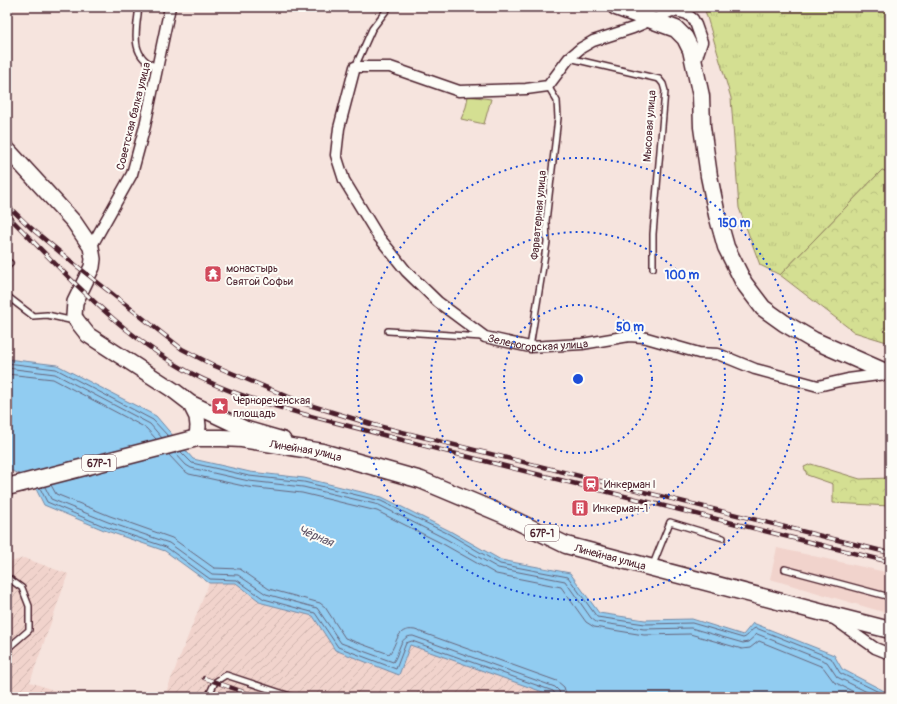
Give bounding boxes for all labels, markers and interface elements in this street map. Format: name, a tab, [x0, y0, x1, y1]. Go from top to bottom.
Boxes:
street label: Советская балка улица	[114, 61, 153, 171]
street label: Мысовая улица	[641, 90, 658, 162]
street label: Фарватерная улица	[528, 170, 549, 260]
text: 150 m	[718, 216, 751, 231]
place label: монастырь Святой Софьи	[226, 262, 293, 288]
temple icon: монастырь Святой Софьи	[203, 264, 223, 284]
text: 100 m	[665, 268, 700, 283]
text: 50 m	[616, 320, 644, 335]
street label: Зеленогорская улица	[487, 332, 589, 354]
centre of rings	[571, 372, 585, 386]
place label: Чернореченская площадь	[233, 394, 310, 420]
place icon: Чернореченская площадь	[210, 396, 230, 416]
street label: Линейная улица	[268, 437, 343, 464]
road number: 67Р-1	[82, 455, 116, 471]
station icon: Инкерман I	[581, 474, 601, 494]
place label: Инкерман I	[604, 478, 656, 491]
building icon: Инкерман-1	[570, 498, 590, 518]
place label: Инкерман-1	[593, 502, 648, 515]
water label: Чёрная	[296, 522, 337, 551]
road number: 67Р-1	[525, 525, 559, 541]
street label: Линейная улица	[572, 541, 647, 573]

